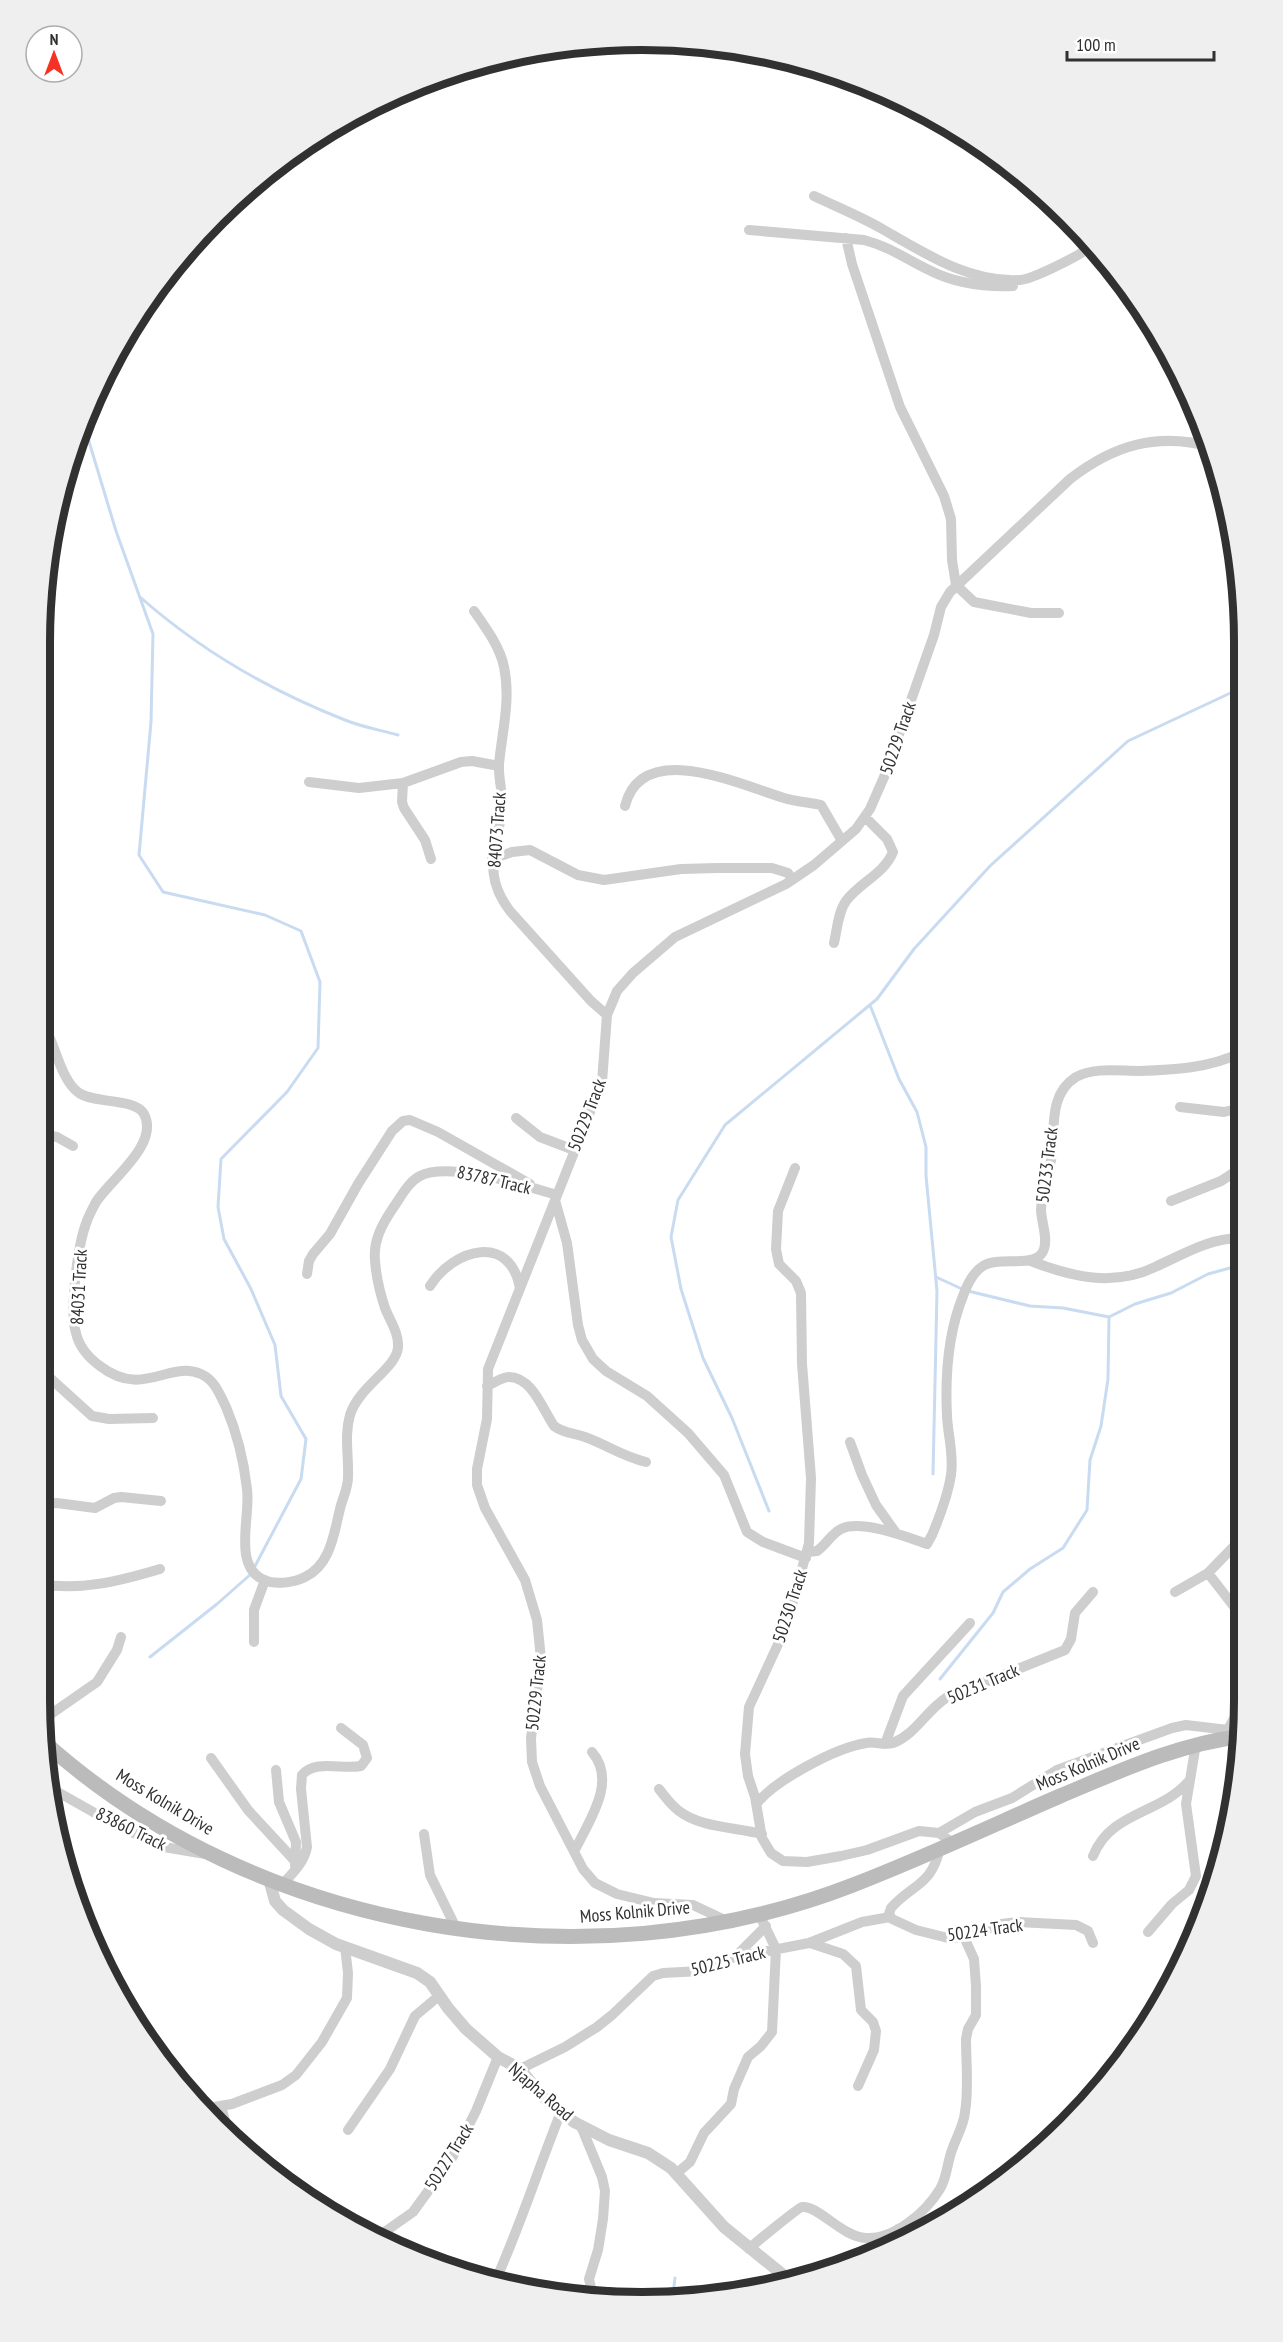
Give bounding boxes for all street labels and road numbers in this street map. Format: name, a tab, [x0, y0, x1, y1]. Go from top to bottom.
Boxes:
street label: 50229 Track	[874, 698, 921, 777]
street label: 84073 Track	[482, 791, 511, 869]
street label: 50229 Track	[562, 1075, 611, 1154]
street label: 50233 Track	[1030, 1126, 1063, 1204]
street label: 83787 Track	[455, 1160, 533, 1199]
street label: 84031 Track	[65, 1248, 92, 1325]
street label: 50230 Track	[767, 1566, 812, 1645]
street label: 50229 Track	[520, 1654, 551, 1732]
street label: 50231 Track	[943, 1658, 1022, 1709]
street label: Moss Kolnik Drive	[1033, 1731, 1143, 1796]
street label: Moss Kolnik Drive	[112, 1763, 218, 1840]
street label: 83860 Track	[92, 1802, 170, 1856]
street label: Moss Kolnik Drive	[579, 1895, 691, 1928]
street label: 50224 Track	[946, 1913, 1024, 1946]
street label: 50225 Track	[688, 1940, 767, 1981]
street label: Njapha Road	[504, 2057, 578, 2126]
street label: 50227 Track	[419, 2119, 478, 2195]

